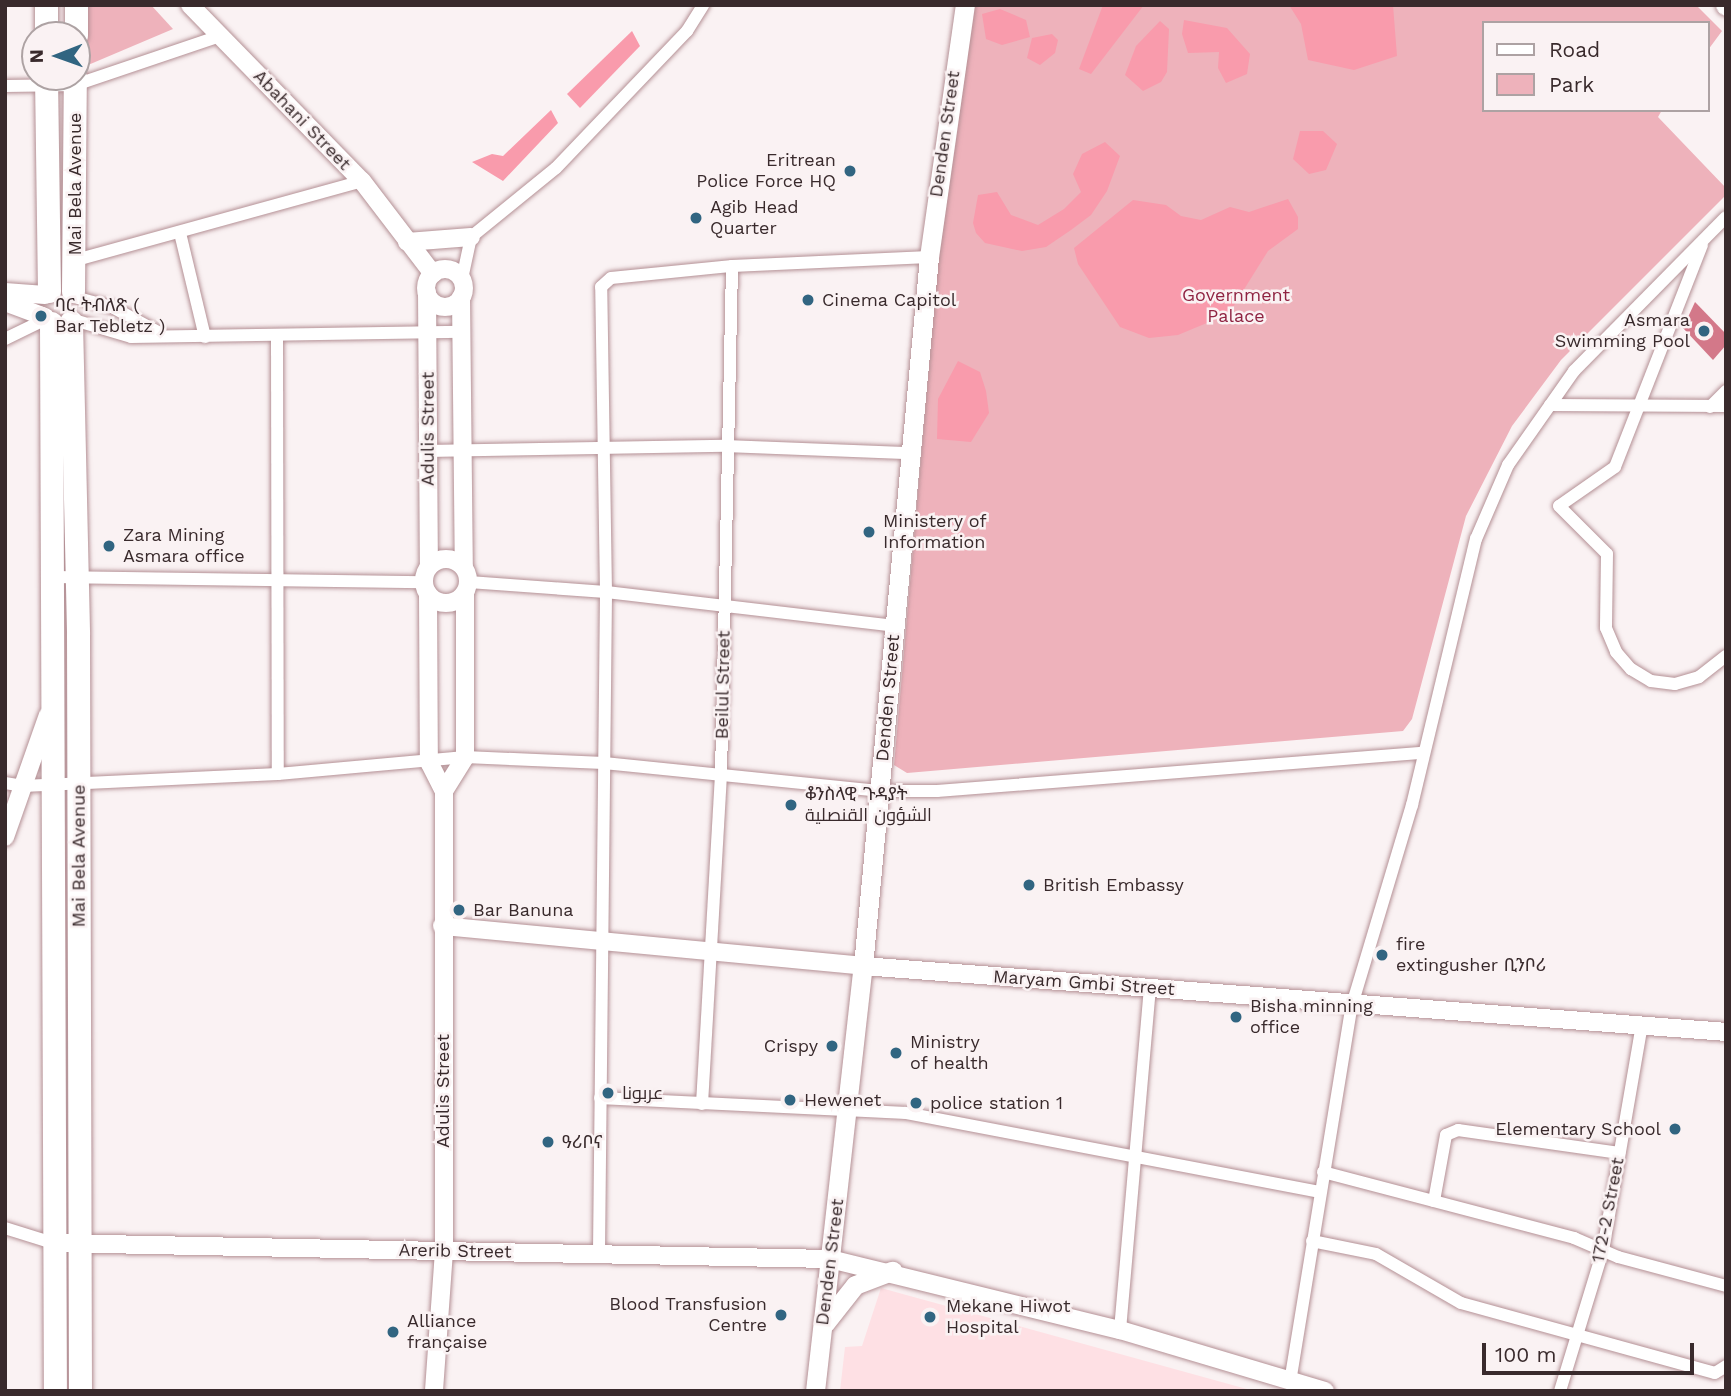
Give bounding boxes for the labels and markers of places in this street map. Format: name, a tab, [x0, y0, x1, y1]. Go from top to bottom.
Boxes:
place label: Eritrean Police Force HQ	[696, 150, 836, 192]
marker: Eritrean Police Force HQ	[842, 163, 858, 179]
place label: Agib Head Quarter	[710, 197, 799, 240]
marker: Agib Head Quarter	[688, 210, 704, 226]
place label: Cinema Capitol	[822, 289, 957, 311]
marker: Cinema Capitol	[800, 292, 816, 308]
place label: ባር ትብለጽ ( Bar Tebletz )	[55, 295, 166, 338]
marker: ባር ትብለጽ ( Bar Tebletz )	[33, 308, 49, 324]
place label: Asmara Swimming Pool	[1555, 310, 1690, 352]
marker: Asmara Swimming Pool	[1696, 323, 1712, 339]
place label: Ministery of Information	[883, 511, 987, 554]
marker: Ministery of Information	[861, 524, 877, 540]
place label: Zara Mining Asmara office	[123, 525, 245, 568]
marker: Zara Mining Asmara office	[101, 538, 117, 554]
place label: ቆንስላዊ ጉዳያት الشؤون القنصلية	[805, 784, 932, 826]
marker: ቆንስላዊ ጉዳያት الشؤون القنصلية	[783, 797, 799, 813]
place label: British Embassy	[1043, 874, 1184, 896]
marker: British Embassy	[1021, 877, 1037, 893]
place label: Bar Banuna	[473, 899, 574, 921]
marker: Bar Banuna	[451, 902, 467, 918]
place label: fire extingusher ቢንቦሪ	[1396, 934, 1547, 976]
marker: fire extingusher ቢንቦሪ	[1374, 947, 1390, 963]
place label: Bisha minning office	[1250, 996, 1373, 1038]
marker: Bisha minning office	[1228, 1009, 1244, 1025]
place label: Ministry of health	[910, 1032, 989, 1074]
place label: Crispy	[764, 1035, 818, 1057]
marker: Crispy	[824, 1038, 840, 1054]
marker: Ministry of health	[888, 1045, 904, 1061]
place label: عربونا	[622, 1082, 663, 1104]
marker: عربونا	[600, 1085, 616, 1101]
place label: Hewenet	[804, 1089, 881, 1111]
marker: Hewenet	[782, 1092, 798, 1108]
place label: police station 1	[930, 1092, 1063, 1114]
marker: police station 1	[908, 1095, 924, 1111]
place label: Elementary School	[1495, 1118, 1661, 1140]
marker: Elementary School	[1667, 1121, 1683, 1137]
place label: ዓሪቦና	[562, 1131, 603, 1153]
marker: ዓሪቦና	[540, 1134, 556, 1150]
place label: Blood Transfusion Centre	[609, 1294, 767, 1336]
place label: Mekane Hiwot Hospital	[946, 1296, 1070, 1338]
marker: Blood Transfusion Centre	[773, 1307, 789, 1323]
marker: Mekane Hiwot Hospital	[920, 1307, 940, 1327]
place label: Alliance française	[407, 1311, 487, 1354]
marker: Alliance française	[385, 1324, 401, 1340]

